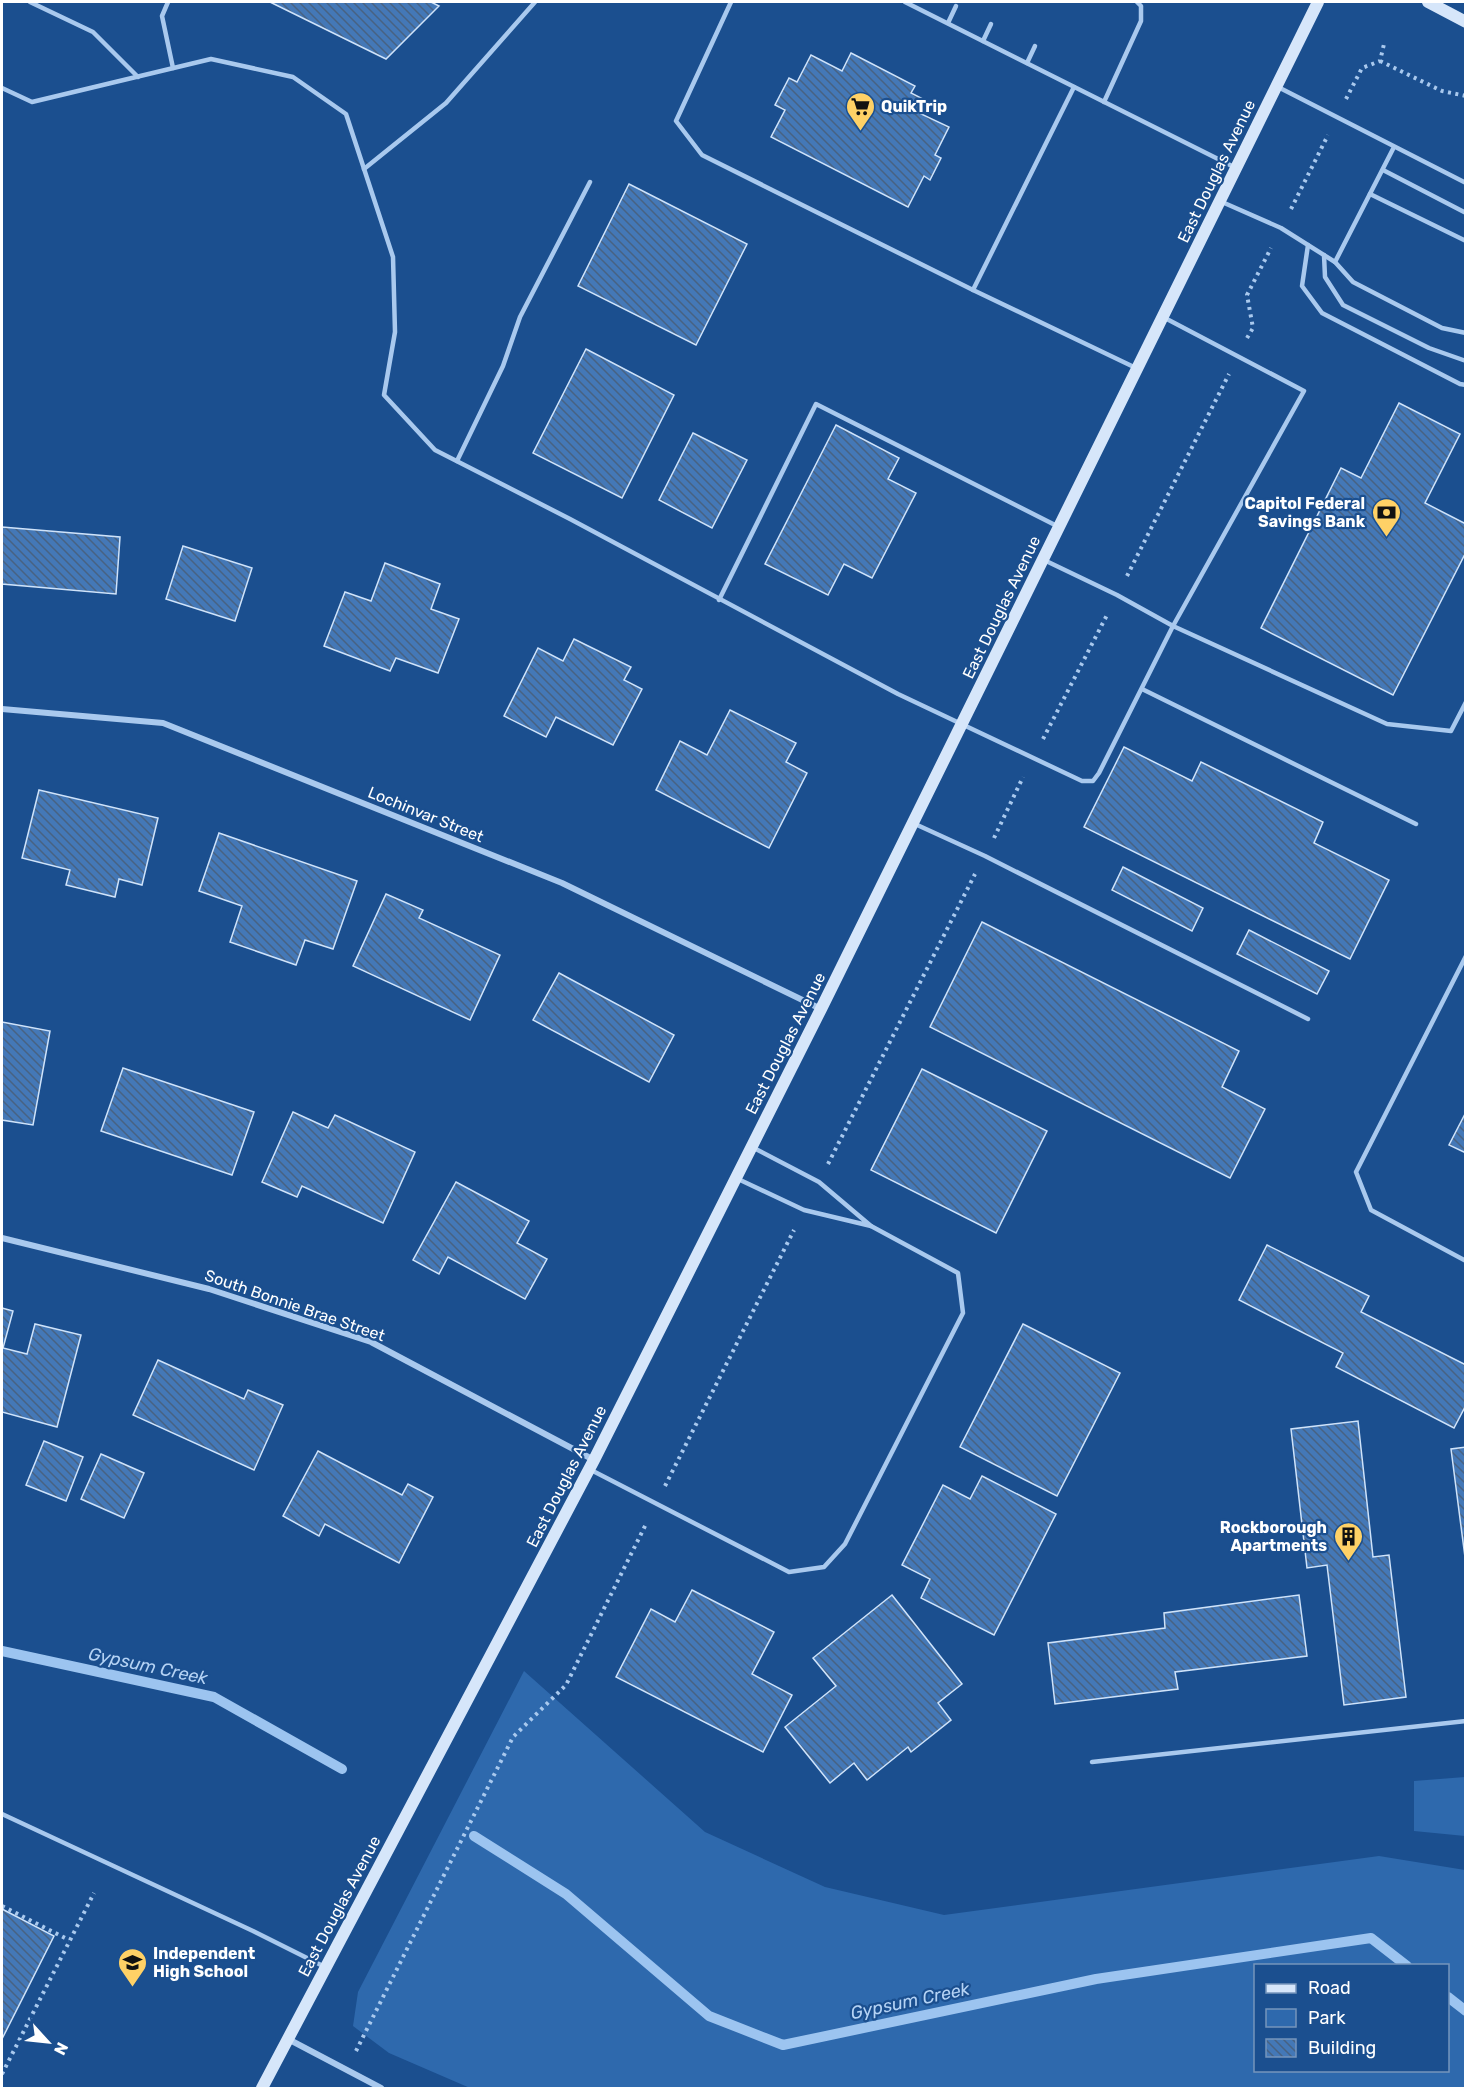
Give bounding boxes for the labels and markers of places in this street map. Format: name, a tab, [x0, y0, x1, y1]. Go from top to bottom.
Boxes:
supermarket icon: QuikTrip	[844, 90, 876, 132]
place label: QuikTrip	[881, 97, 947, 116]
place label: Capitol Federal Savings Bank	[1244, 494, 1366, 531]
bank icon: Capitol Federal Savings Bank	[1370, 496, 1402, 538]
place label: Rockborough Apartments	[1220, 1518, 1327, 1555]
building icon: Rockborough Apartments	[1332, 1520, 1364, 1562]
place label: Independent High School	[153, 1944, 256, 1981]
school or university icon: Independent High School	[116, 1946, 148, 1988]

